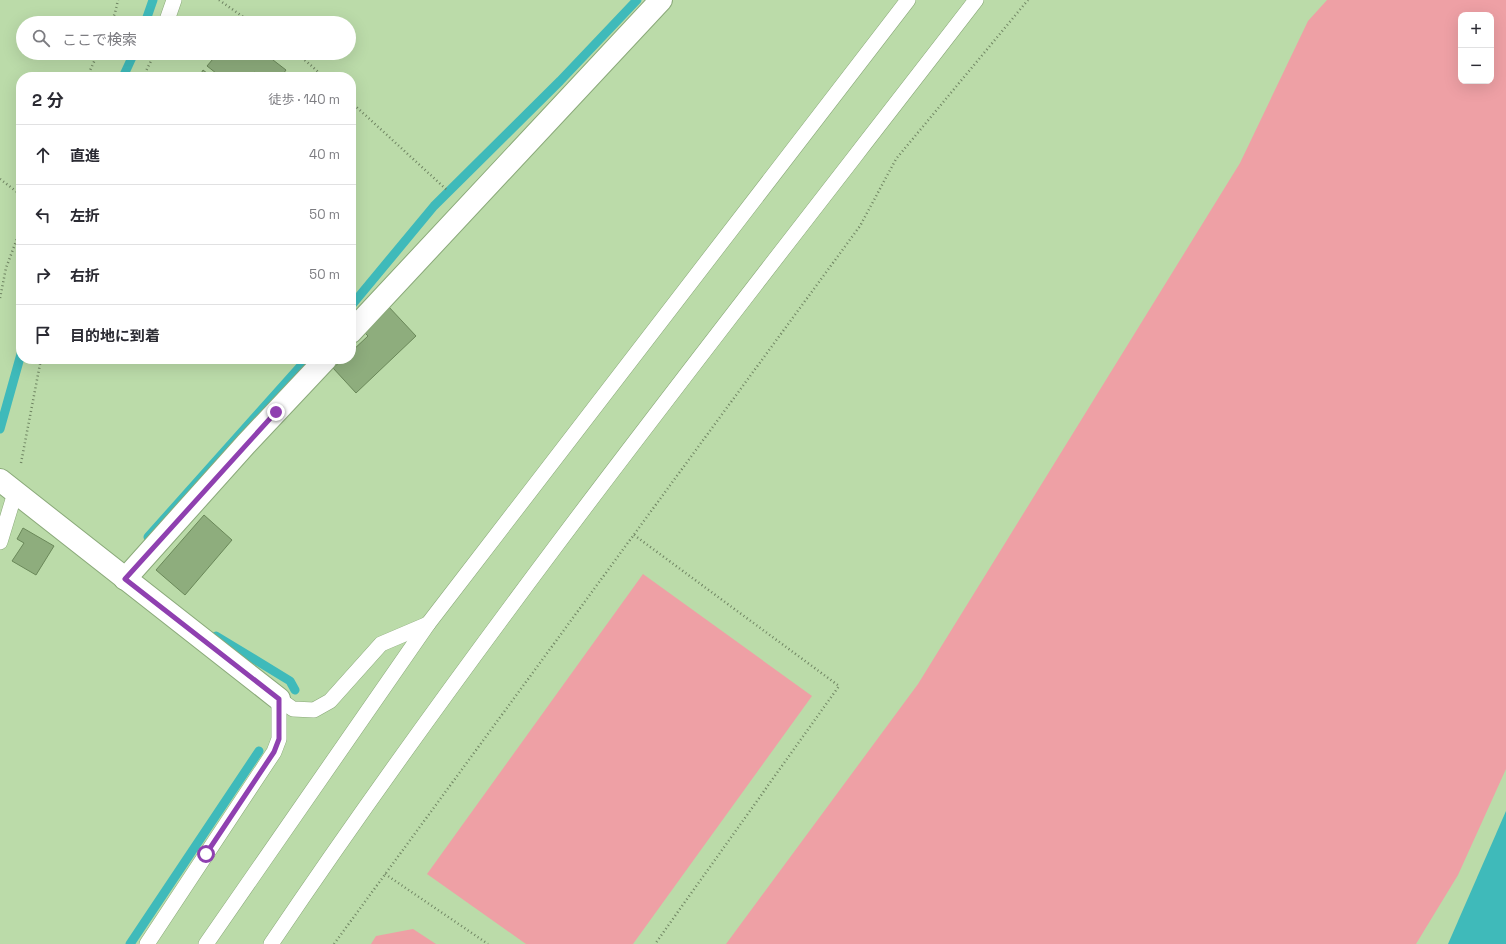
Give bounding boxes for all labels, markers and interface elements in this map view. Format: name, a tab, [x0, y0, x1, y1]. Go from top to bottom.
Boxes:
map controls	[1458, 12, 1494, 84]
button: +	[1458, 12, 1494, 48]
search box	[16, 16, 356, 60]
icon: search	[30, 27, 52, 49]
text: ここで検索	[62, 30, 137, 49]
button: −	[1458, 48, 1494, 84]
text: 2 分	[32, 89, 63, 111]
text: 徒歩 · 140 m	[268, 91, 340, 108]
icon: ahead	[32, 144, 54, 166]
text: 直進	[70, 146, 100, 165]
text: 40 m	[309, 146, 340, 163]
icon: left	[32, 204, 54, 226]
text: 左折	[70, 206, 100, 225]
text: 50 m	[309, 206, 340, 223]
icon: right	[32, 264, 54, 286]
text: 右折	[70, 266, 100, 285]
text: 50 m	[309, 266, 340, 283]
icon: arrive	[32, 324, 54, 346]
text: 目的地に到着	[70, 326, 160, 345]
route end	[267, 403, 285, 421]
route start	[197, 845, 215, 863]

